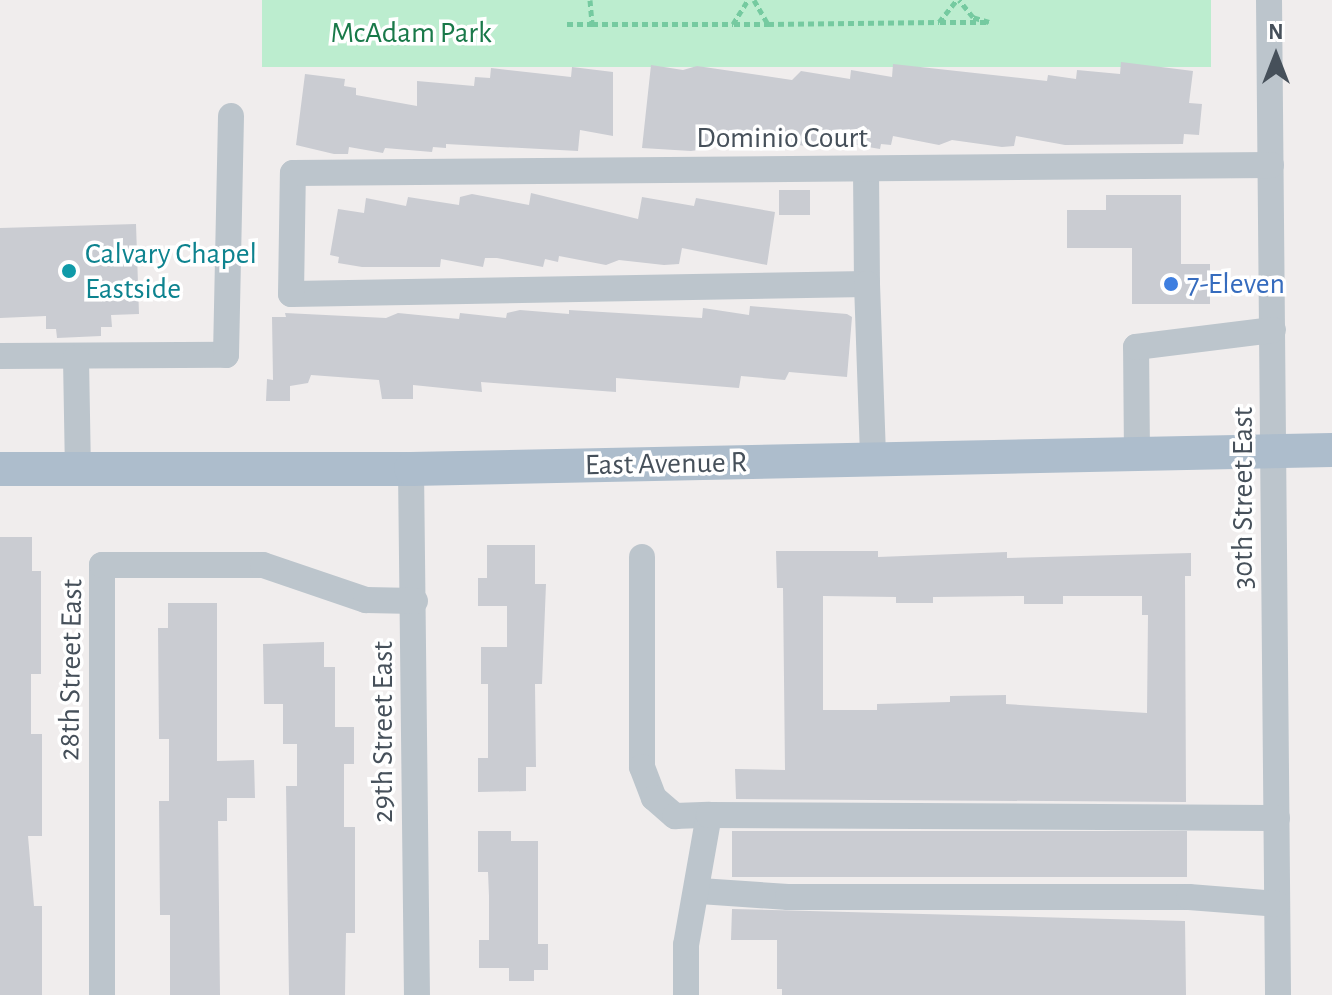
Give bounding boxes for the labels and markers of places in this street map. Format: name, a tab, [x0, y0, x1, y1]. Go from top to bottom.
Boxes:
place label: Calvary Chapel Eastside	[85, 236, 257, 306]
marker: Calvary Chapel Eastside	[60, 262, 78, 280]
place label: 7-Eleven	[1187, 266, 1285, 302]
marker: 7-Eleven	[1162, 275, 1180, 293]

